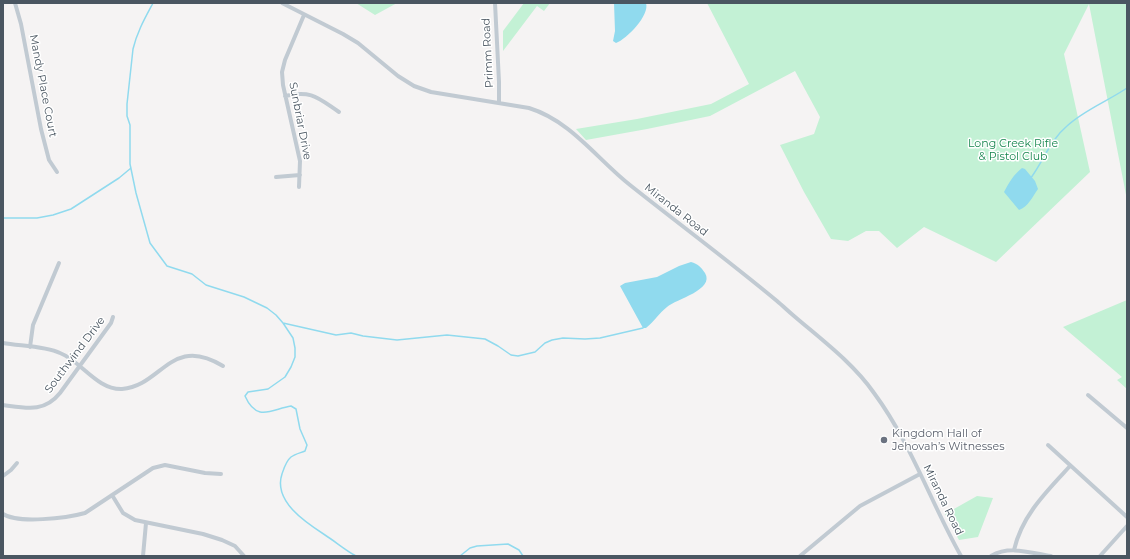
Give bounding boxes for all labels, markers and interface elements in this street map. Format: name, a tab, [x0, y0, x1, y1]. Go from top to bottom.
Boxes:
street label: Primm Road	[480, 18, 496, 88]
street label: Mandy Place Court	[27, 33, 59, 139]
street label: Sunbriar Drive	[286, 81, 314, 161]
park label: Long Creek Rifle & Pistol Club	[968, 137, 1058, 163]
street label: Miranda Road	[642, 181, 710, 239]
street label: Southwind Drive	[42, 314, 108, 396]
place label: Kingdom Hall of Jehovah’s Witnesses	[892, 427, 1005, 453]
marker: Kingdom Hall of Jehovah’s Witnesses	[879, 435, 889, 445]
street label: Miranda Road	[920, 463, 966, 537]

